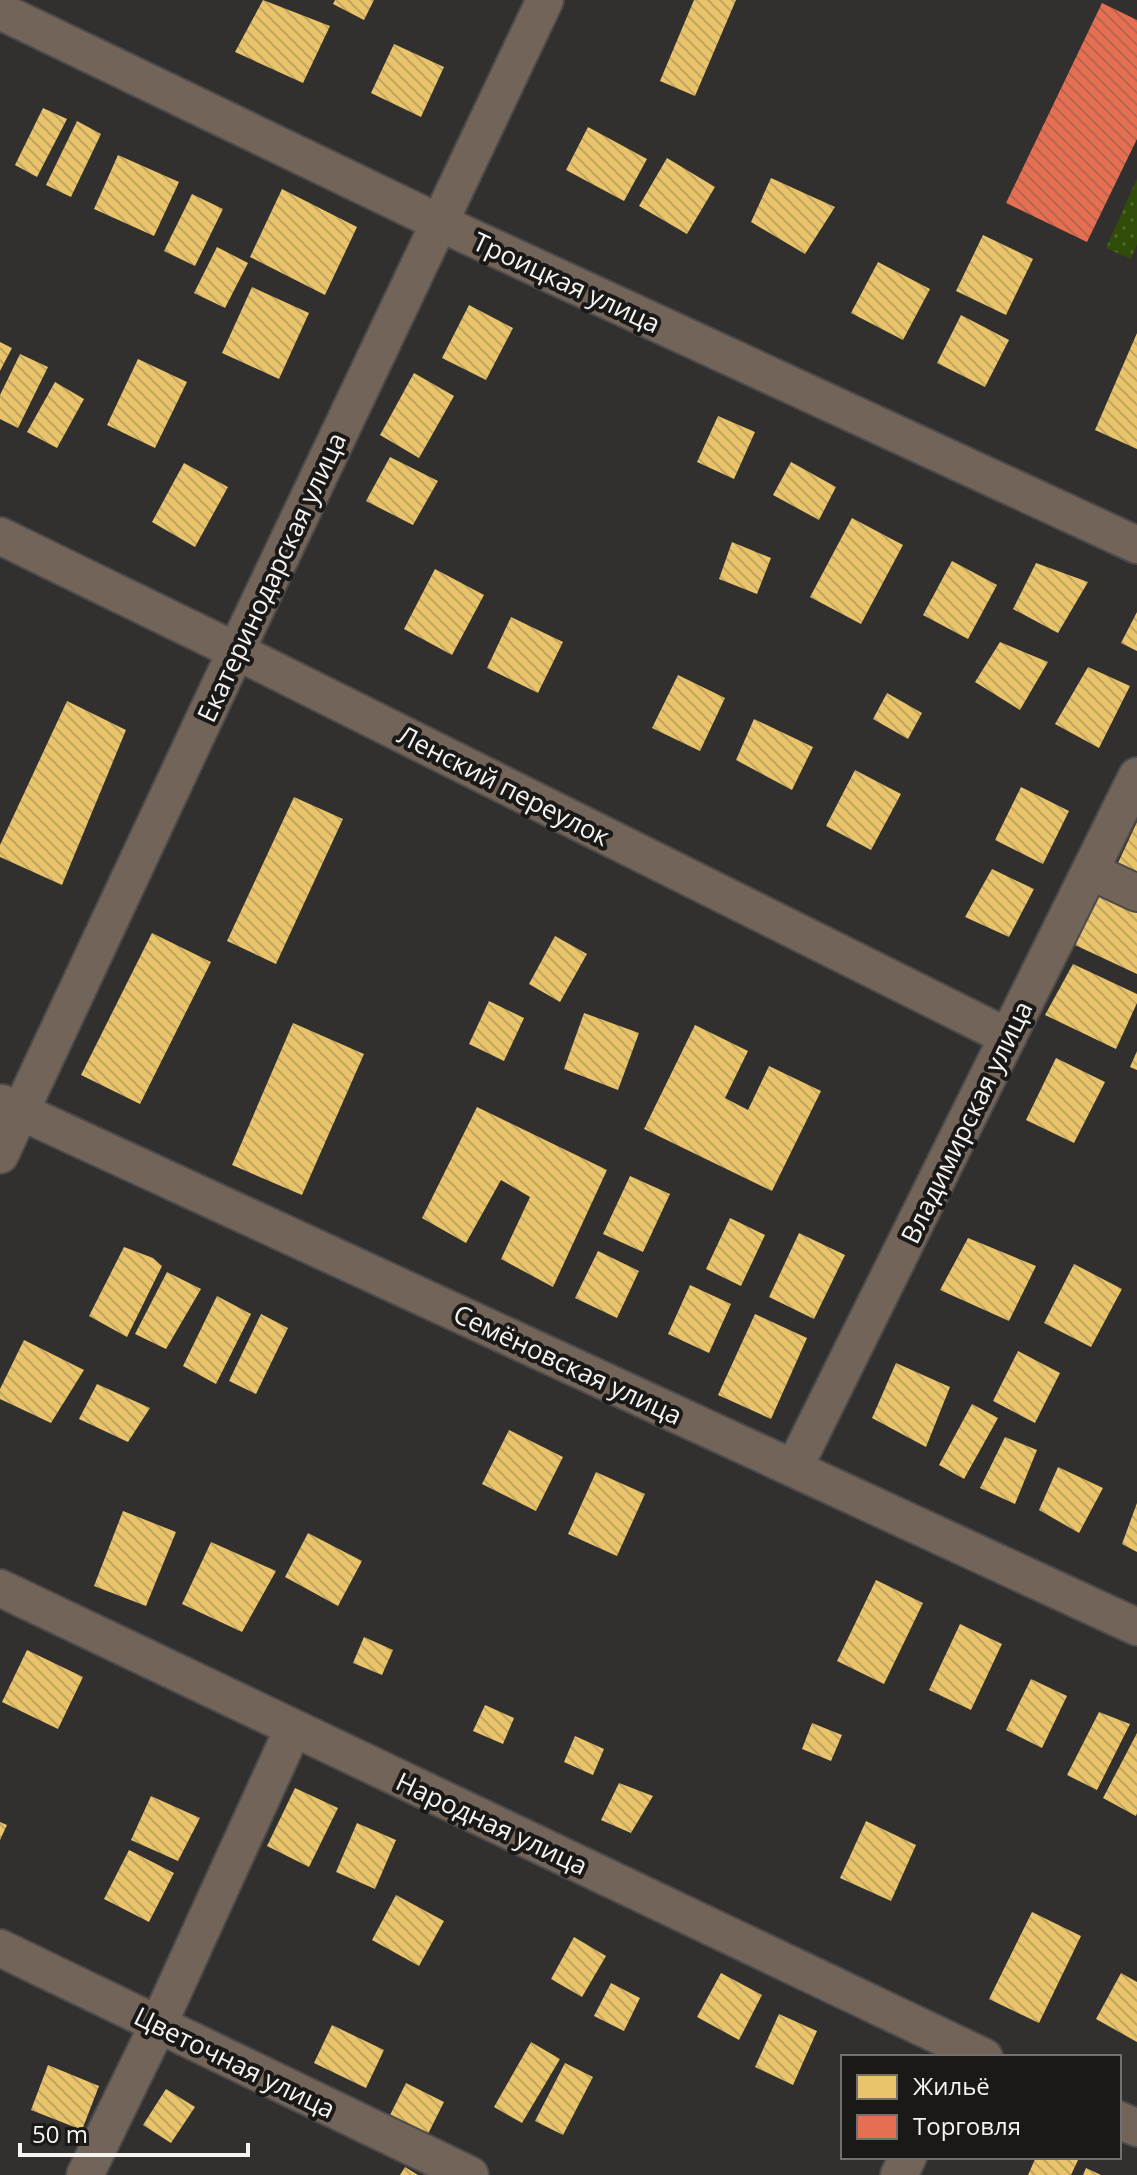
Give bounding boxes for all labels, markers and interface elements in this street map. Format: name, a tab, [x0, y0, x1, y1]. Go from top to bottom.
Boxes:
street label: Троицкая улица	[467, 223, 667, 341]
street label: Екатеринодарская улица	[188, 426, 354, 728]
street label: Ленский переулок	[392, 716, 617, 854]
street label: Владимирская улица	[892, 995, 1040, 1249]
street label: Семёновская улица	[448, 1295, 688, 1433]
street label: Народная улица	[390, 1763, 594, 1883]
street label: Цветочная улица	[128, 1998, 342, 2126]
legend	[841, 2055, 1121, 2159]
text: Жильё	[913, 2069, 990, 2102]
scale bar	[20, 2107, 248, 2157]
text: Торговля	[913, 2109, 1021, 2142]
text: 50 m	[32, 2117, 88, 2150]

